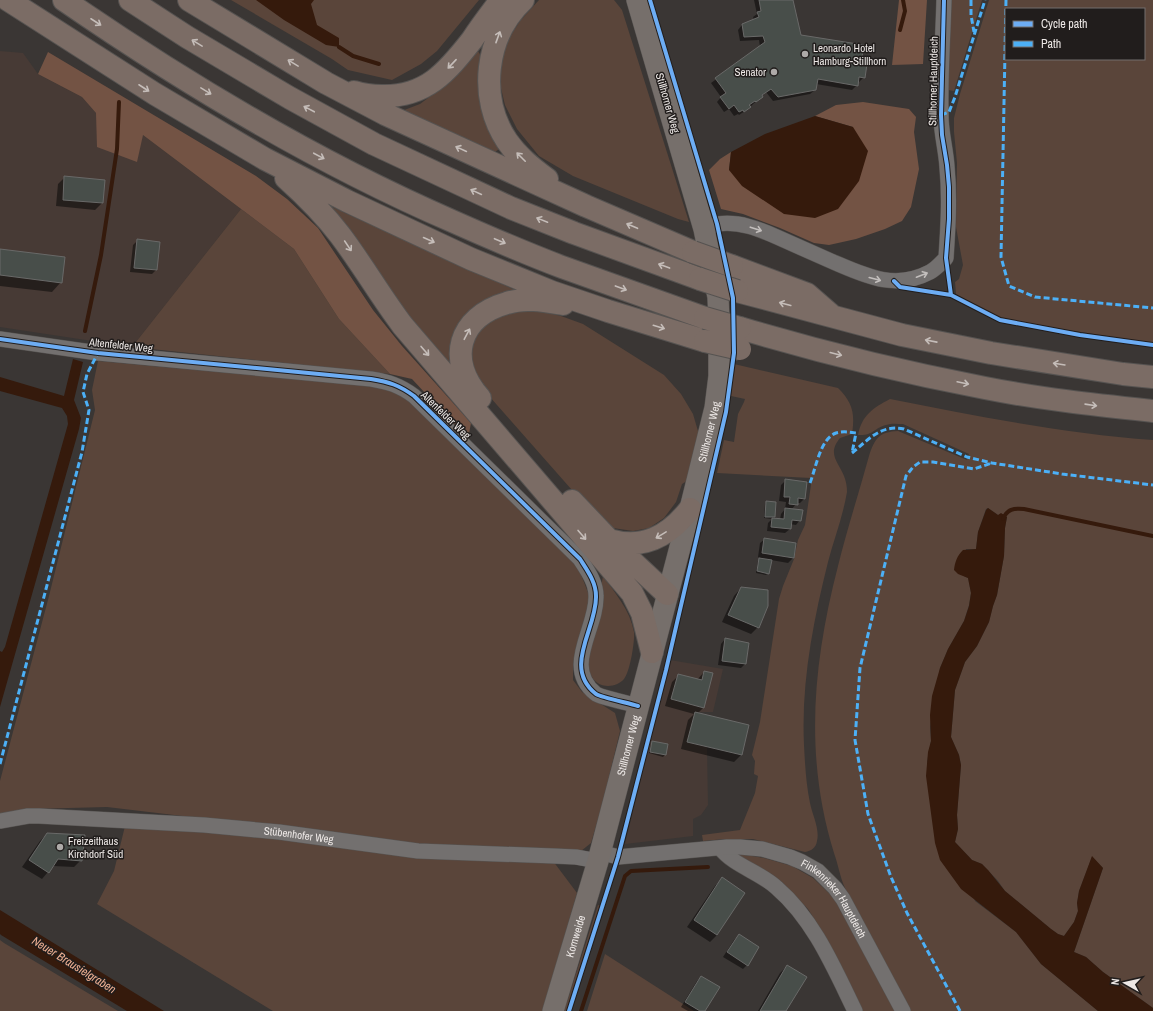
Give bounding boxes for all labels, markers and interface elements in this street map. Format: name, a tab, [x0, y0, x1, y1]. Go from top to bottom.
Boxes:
legend	[1005, 8, 1145, 60]
text: Cycle path	[1041, 16, 1088, 32]
one-way arrow	[90, 18, 101, 26]
one-way arrow	[494, 32, 502, 44]
street label: Stillhorner Hauptdeich	[925, 36, 941, 126]
text: Path	[1041, 36, 1061, 52]
one-way arrow	[191, 39, 203, 47]
place label: Leonardo Hotel Hamburg-Stillhorn	[813, 41, 886, 68]
marker: Leonardo Hotel Hamburg-Stillhorn	[800, 49, 810, 59]
one-way arrow	[287, 58, 299, 66]
one-way arrow	[447, 59, 457, 69]
place label: Senator	[734, 65, 766, 79]
marker: Senator	[769, 67, 779, 77]
street label: Stillhorner Weg	[653, 71, 683, 135]
one-way arrow	[138, 84, 150, 92]
one-way arrow	[200, 88, 212, 96]
one-way arrow	[304, 105, 316, 112]
one-way arrow	[455, 145, 467, 152]
one-way arrow	[313, 153, 325, 160]
one-way arrow	[516, 153, 526, 162]
one-way arrow	[470, 188, 482, 195]
one-way arrow	[536, 216, 548, 224]
one-way arrow	[626, 222, 638, 229]
one-way arrow	[749, 226, 762, 233]
one-way arrow	[423, 237, 435, 244]
one-way arrow	[493, 238, 505, 245]
one-way arrow	[344, 241, 352, 252]
one-way arrow	[657, 262, 670, 269]
one-way arrow	[916, 271, 928, 279]
one-way arrow	[869, 275, 882, 283]
one-way arrow	[615, 284, 627, 292]
one-way arrow	[779, 300, 792, 307]
one-way arrow	[652, 324, 665, 331]
one-way arrow	[463, 328, 471, 340]
street label: Altenfelder Weg	[87, 335, 154, 355]
one-way arrow	[925, 337, 938, 345]
one-way arrow	[420, 346, 429, 356]
one-way arrow	[829, 351, 842, 359]
one-way arrow	[1053, 359, 1066, 367]
one-way arrow	[956, 380, 969, 388]
street label: Altenfelder Weg	[417, 387, 474, 442]
street label: Stillhorner Weg	[695, 401, 723, 464]
one-way arrow	[1084, 401, 1097, 408]
one-way arrow	[578, 529, 587, 540]
one-way arrow	[655, 532, 667, 540]
street label: Stillhorner Weg	[614, 714, 643, 777]
street label: Stübenhofer Weg	[263, 824, 335, 846]
place label: Freizeithaus Kirchdorf Süd	[68, 834, 123, 861]
marker: Freizeithaus Kirchdorf Süd	[55, 842, 65, 852]
street label: Finkenrieker Hauptdeich	[798, 856, 870, 941]
street label: Kornweide	[562, 914, 588, 959]
water label: Neuer Brausielgraben	[29, 933, 119, 997]
north arrow	[1105, 963, 1145, 1003]
text: N	[1108, 977, 1122, 986]

